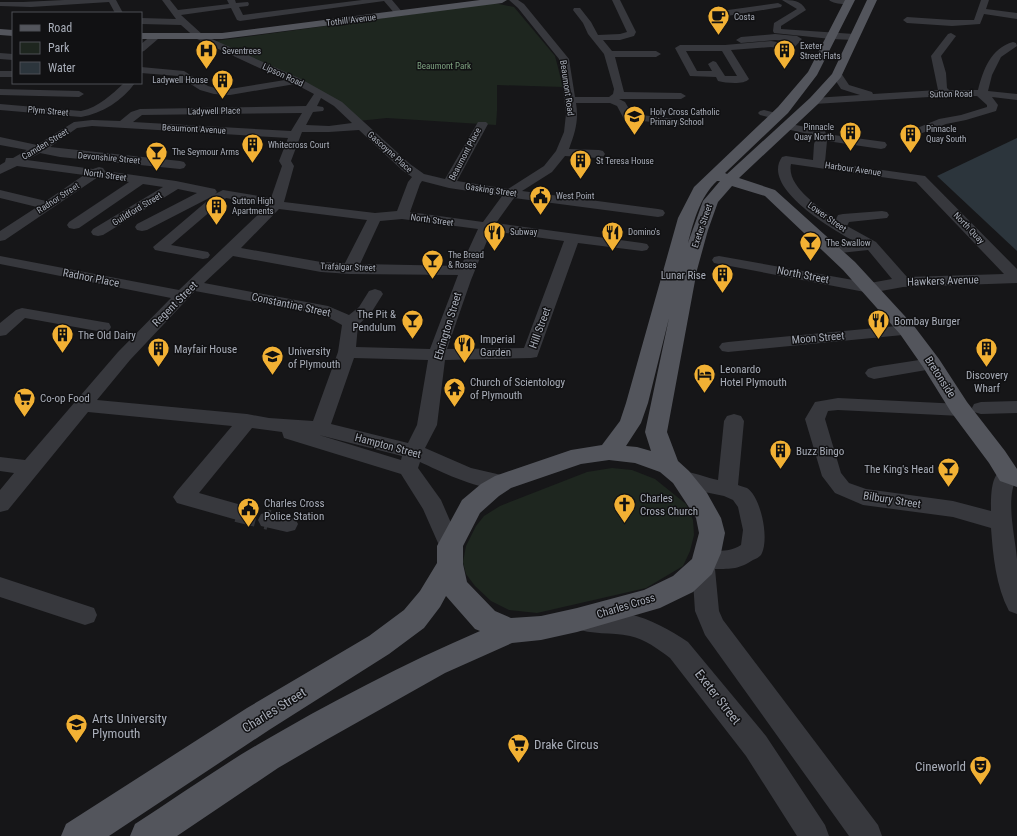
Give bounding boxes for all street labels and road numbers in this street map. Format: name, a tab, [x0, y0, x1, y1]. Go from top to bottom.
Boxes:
street label: Tothill Avenue	[326, 12, 376, 28]
street label: Beaumont Road	[558, 59, 576, 117]
street label: Lipson Road	[261, 61, 305, 89]
street label: Sutton Road	[929, 89, 973, 99]
street label: Plym Street	[27, 104, 69, 118]
street label: Ladywell Place	[188, 106, 240, 116]
street label: Beaumont Avenue	[162, 122, 226, 136]
street label: Camden Street	[20, 126, 70, 162]
street label: Beaumont Place	[447, 126, 483, 182]
street label: Gascoyne Place	[366, 129, 414, 175]
street label: Devonshire Street	[77, 150, 141, 166]
street label: Harbour Avenue	[824, 160, 882, 178]
street label: North Street	[83, 167, 127, 183]
street label: Radnor Street	[35, 180, 81, 215]
street label: Gasking Street	[465, 181, 518, 199]
street label: Guildford Street	[110, 190, 164, 228]
street label: Lower Street	[806, 200, 848, 234]
street label: Exeter Street	[690, 203, 714, 249]
street label: North Quay	[952, 210, 987, 246]
street label: North Street	[410, 212, 454, 228]
street label: Trafalgar Street	[320, 261, 376, 273]
street label: North Street	[776, 264, 830, 286]
street label: Radnor Place	[62, 266, 120, 290]
street label: Hawkers Avenue	[907, 273, 979, 289]
street label: Regent Street	[150, 279, 200, 329]
street label: Constantine Street	[250, 290, 332, 320]
street label: Ebrington Street	[432, 291, 464, 361]
street label: Hill Street	[527, 306, 553, 350]
street label: Moon Street	[791, 329, 845, 347]
street label: Bretonside	[922, 354, 958, 400]
street label: Hampton Street	[353, 431, 423, 461]
street label: Bilbury Street	[862, 489, 922, 511]
street label: Charles Cross	[595, 591, 657, 621]
street label: Exeter Street	[692, 667, 744, 728]
street label: Charles Street	[239, 684, 309, 736]

